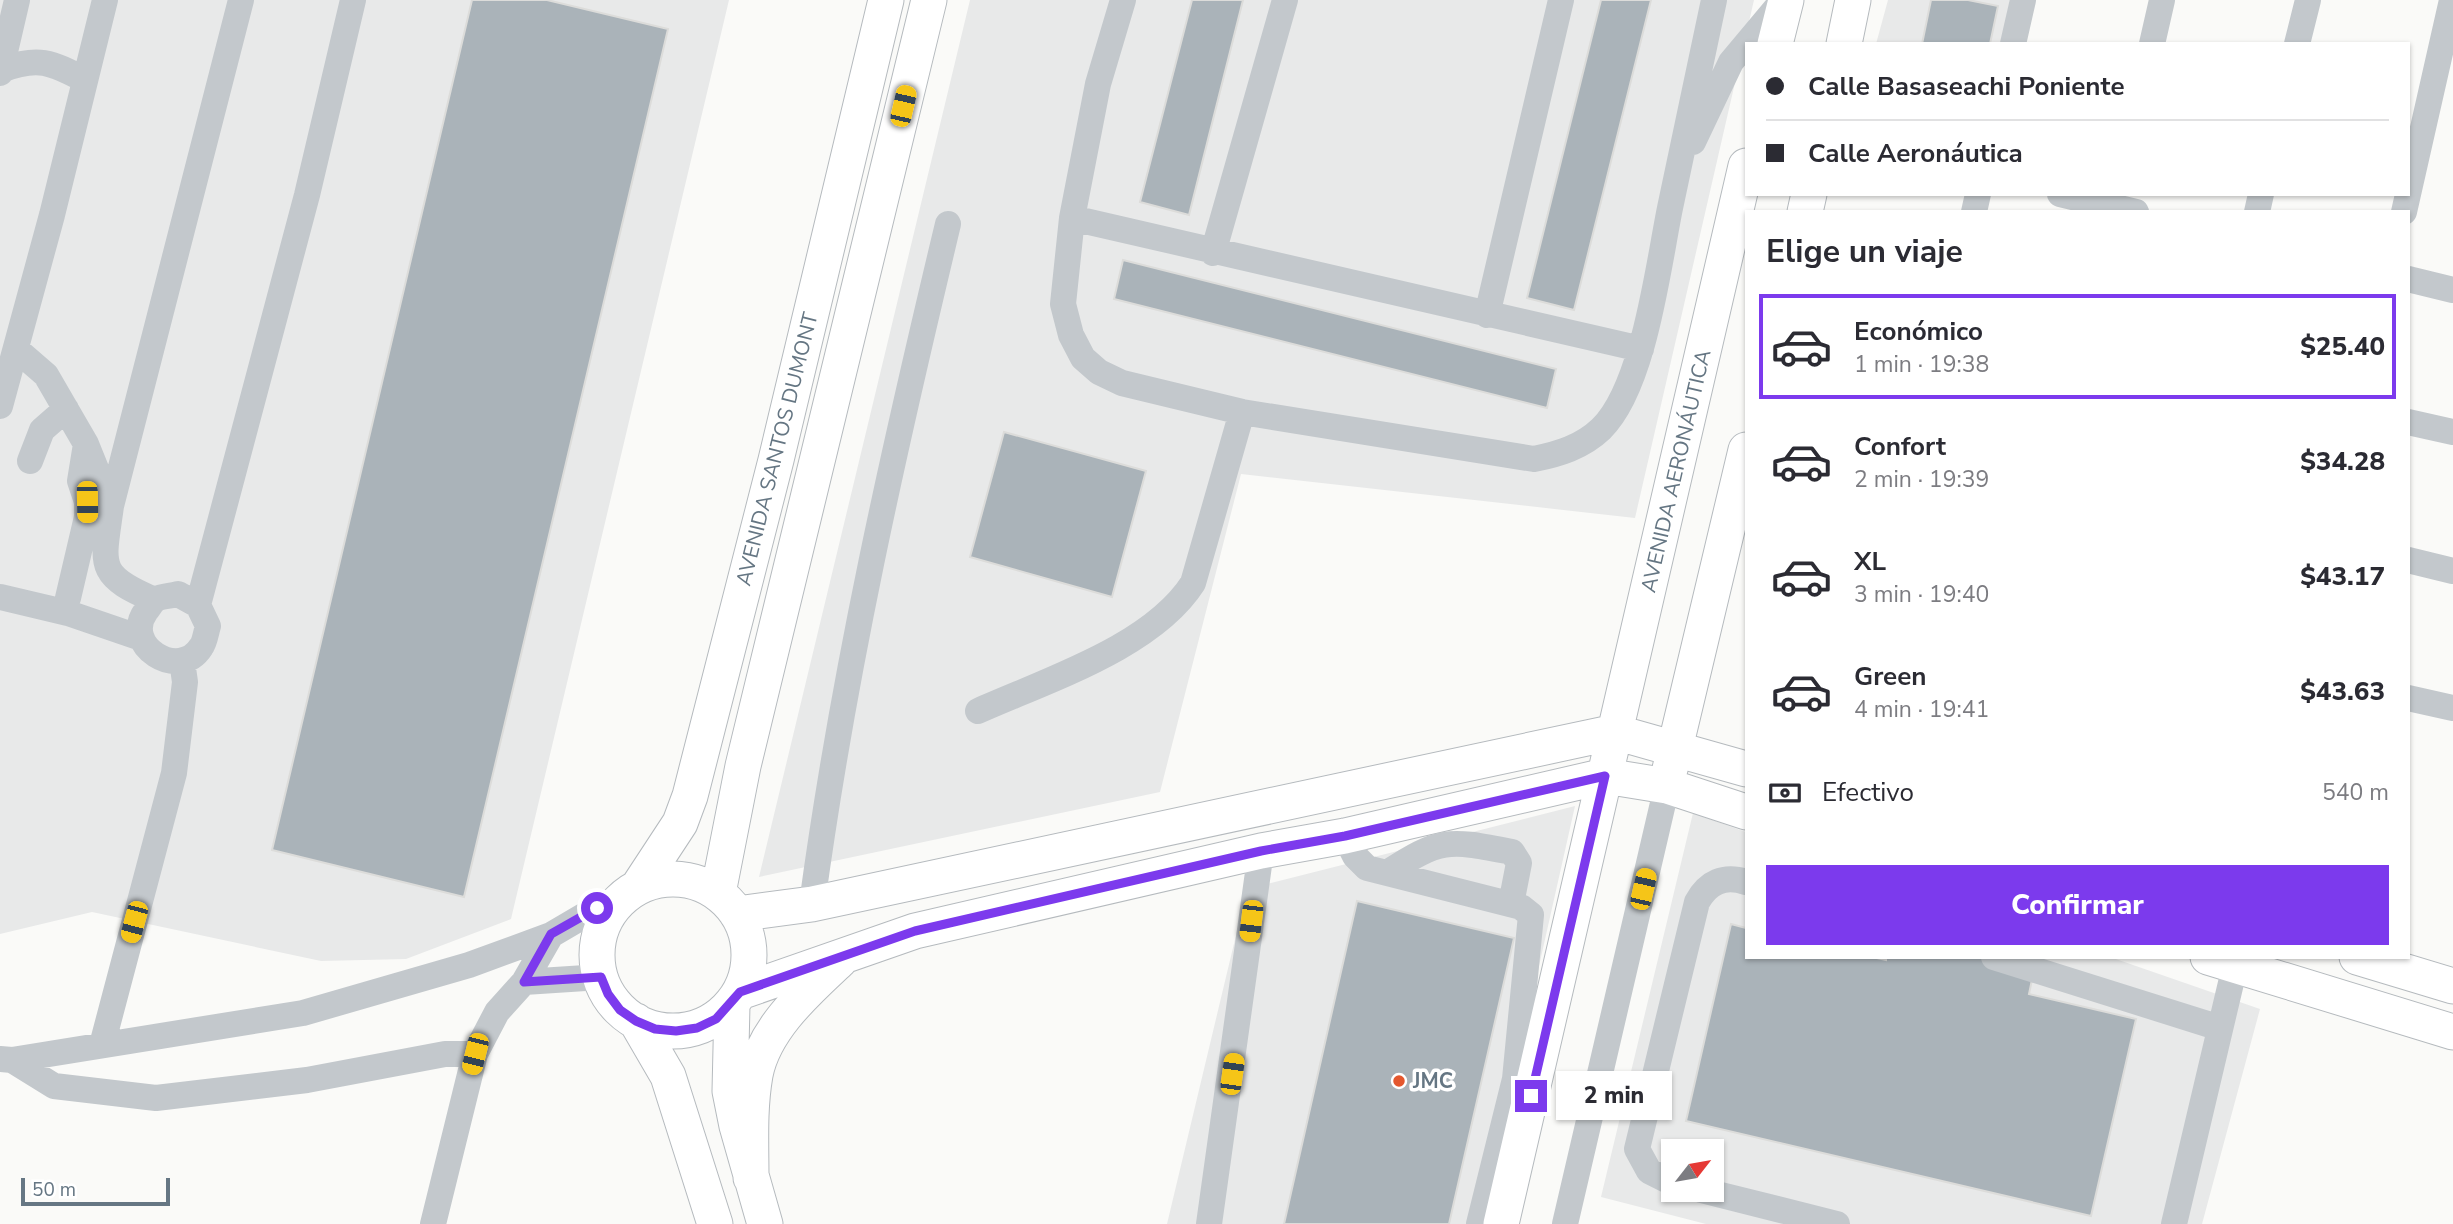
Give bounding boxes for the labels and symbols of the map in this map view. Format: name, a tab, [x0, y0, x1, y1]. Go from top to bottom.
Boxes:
car	[889, 83, 918, 129]
street label: AVENIDA SANTOS DUMONT	[729, 309, 825, 589]
street label: AVENIDA AERONÁUTICA	[1634, 347, 1718, 595]
car	[77, 481, 98, 523]
car	[1629, 866, 1658, 912]
route start	[581, 892, 613, 924]
car	[119, 899, 150, 945]
car	[1239, 899, 1264, 943]
car	[460, 1031, 491, 1077]
car	[1219, 1052, 1246, 1096]
place label: JMC	[1412, 1067, 1453, 1095]
callout: 2 min	[1556, 1072, 1671, 1120]
marker: JMC	[1391, 1073, 1407, 1089]
route end	[1515, 1080, 1547, 1112]
north arrow	[1661, 1139, 1724, 1202]
scale bar	[21, 1175, 170, 1207]

